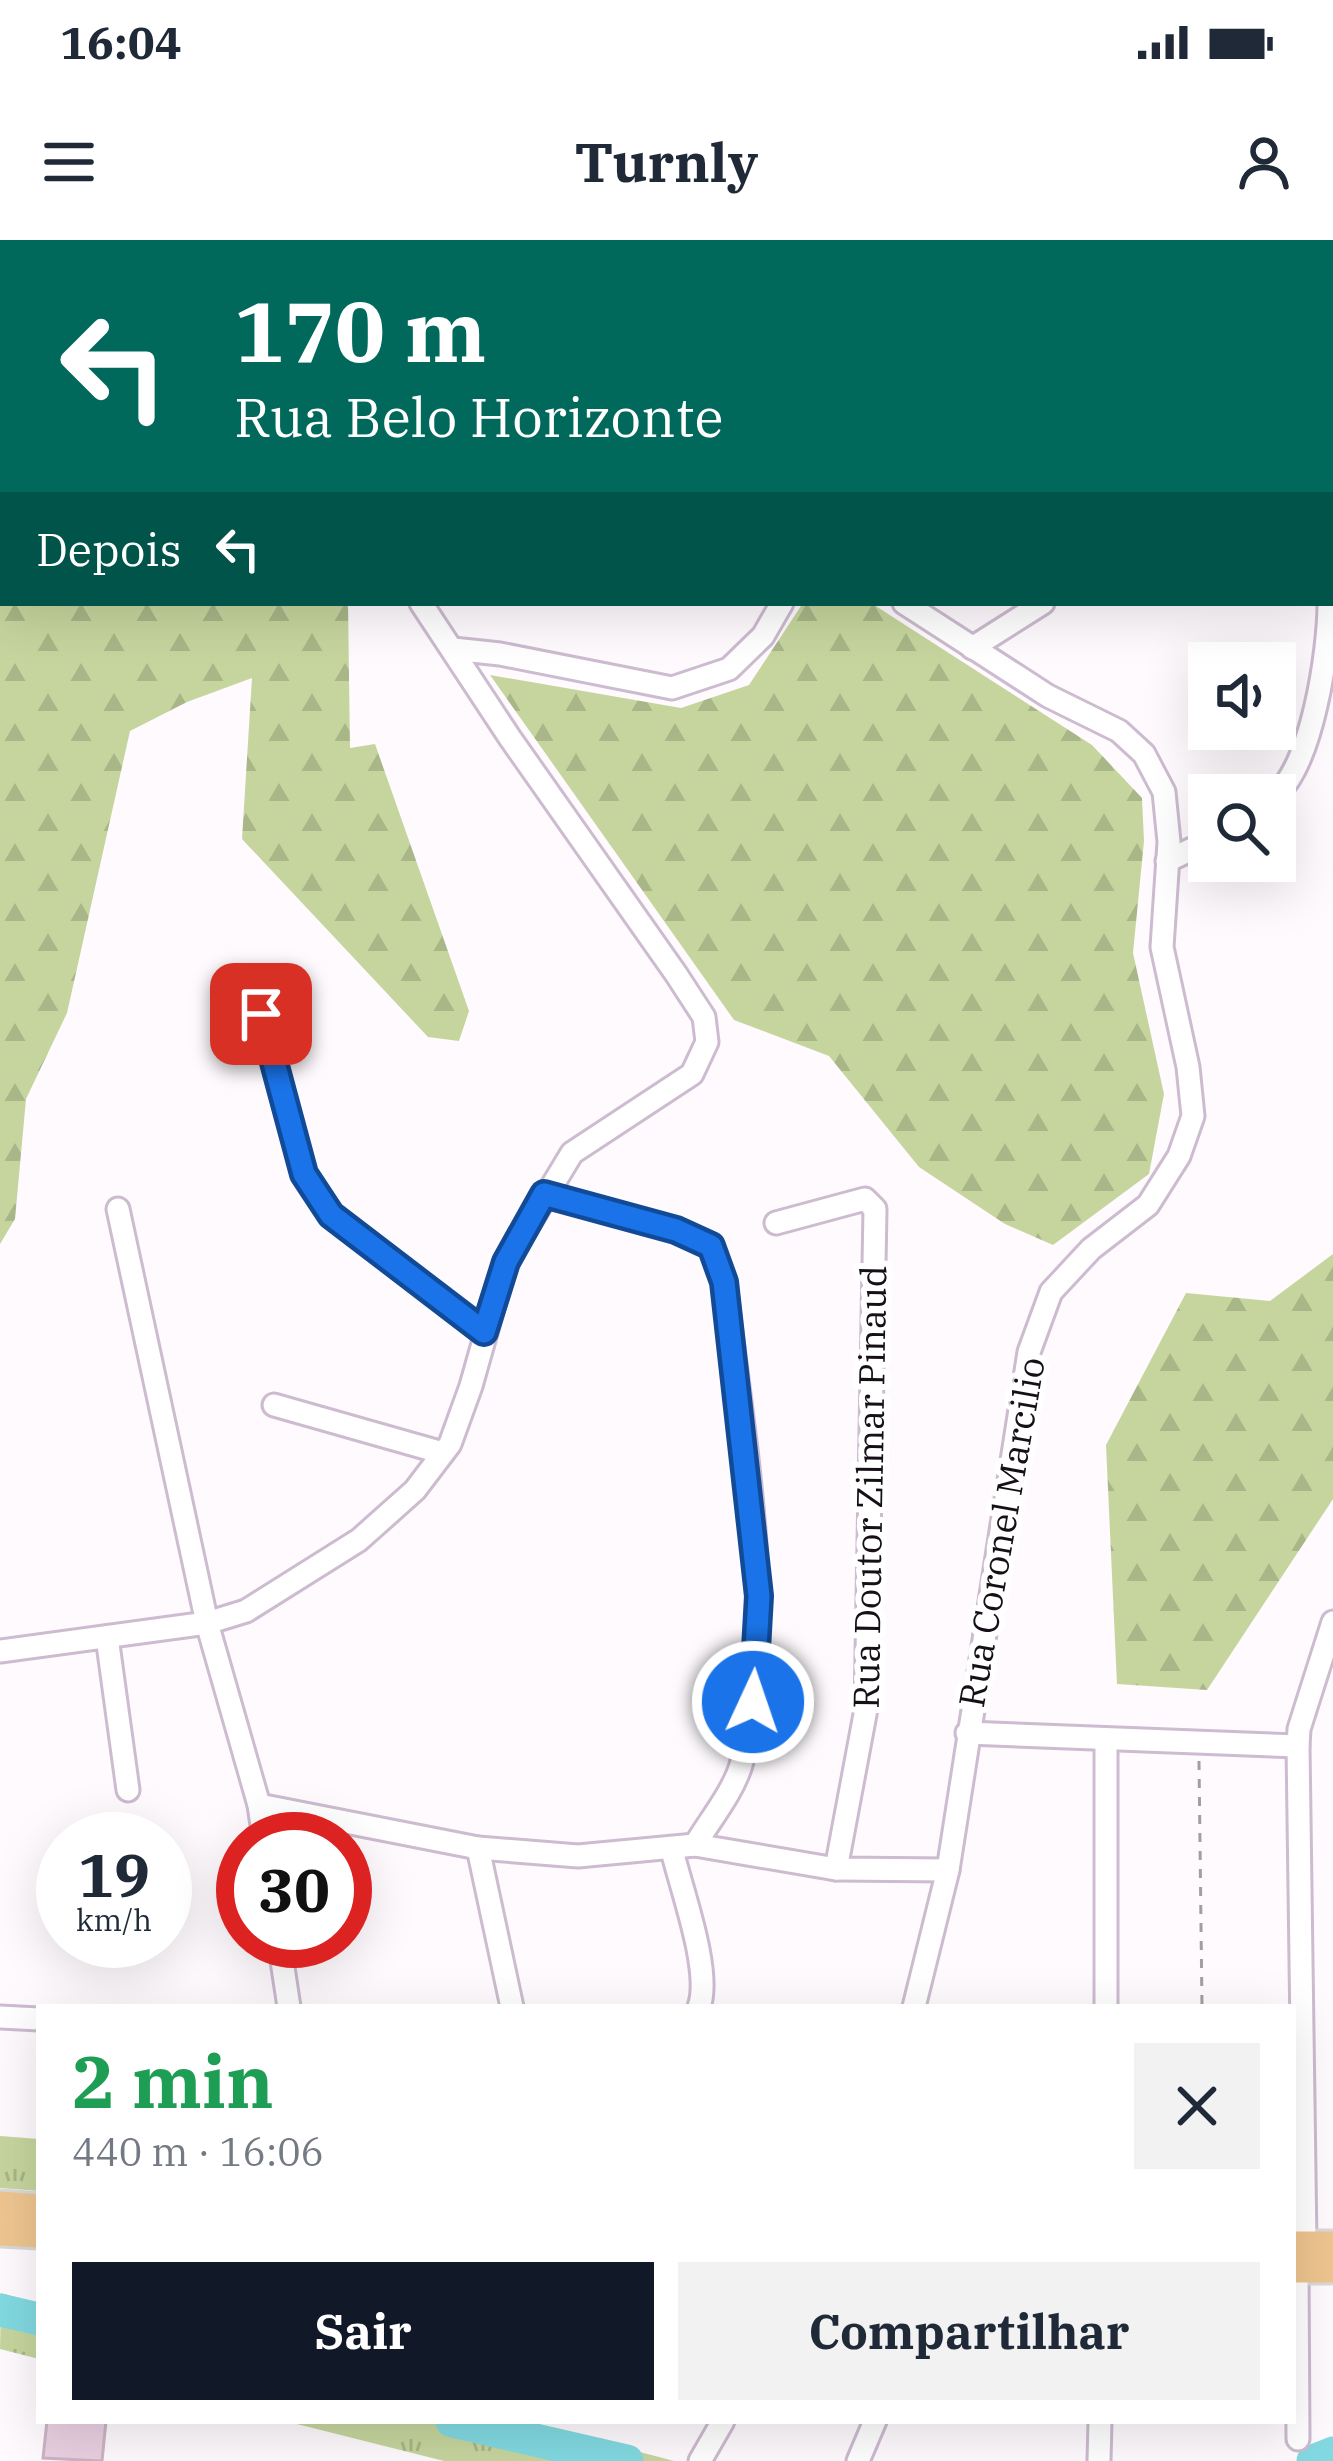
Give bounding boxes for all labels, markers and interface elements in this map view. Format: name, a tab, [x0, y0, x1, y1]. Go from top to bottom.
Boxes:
text: 16:04	[60, 13, 182, 71]
text: Turnly	[575, 127, 758, 197]
icon: menu	[36, 129, 102, 195]
icon: person	[1231, 129, 1297, 195]
text: 170 m	[234, 276, 486, 385]
icon: left	[36, 288, 192, 444]
text: Rua Belo Horizonte	[234, 382, 724, 452]
icon: left	[205, 516, 271, 582]
text: Depois	[36, 520, 181, 578]
map controls	[1188, 642, 1296, 882]
button: sound	[1188, 642, 1296, 750]
button: search	[1188, 774, 1296, 882]
pin	[210, 963, 312, 1065]
icon: arrive	[228, 981, 294, 1047]
street label: Rua Doutor Zilmar Pinaud	[842, 1265, 896, 1709]
street label: Rua Coronel Marcilio	[947, 1353, 1055, 1711]
position arrow	[690, 1639, 816, 1765]
speed limit sign: 30	[216, 1812, 372, 1968]
text: 19	[78, 1835, 150, 1914]
text: km/h	[76, 1900, 152, 1939]
text: 2 min	[72, 2034, 274, 2128]
button: close	[1134, 2043, 1260, 2169]
text: 440 m · 16:06	[72, 2126, 324, 2177]
button: Sair	[72, 2262, 654, 2400]
button: Compartilhar	[678, 2262, 1260, 2400]

